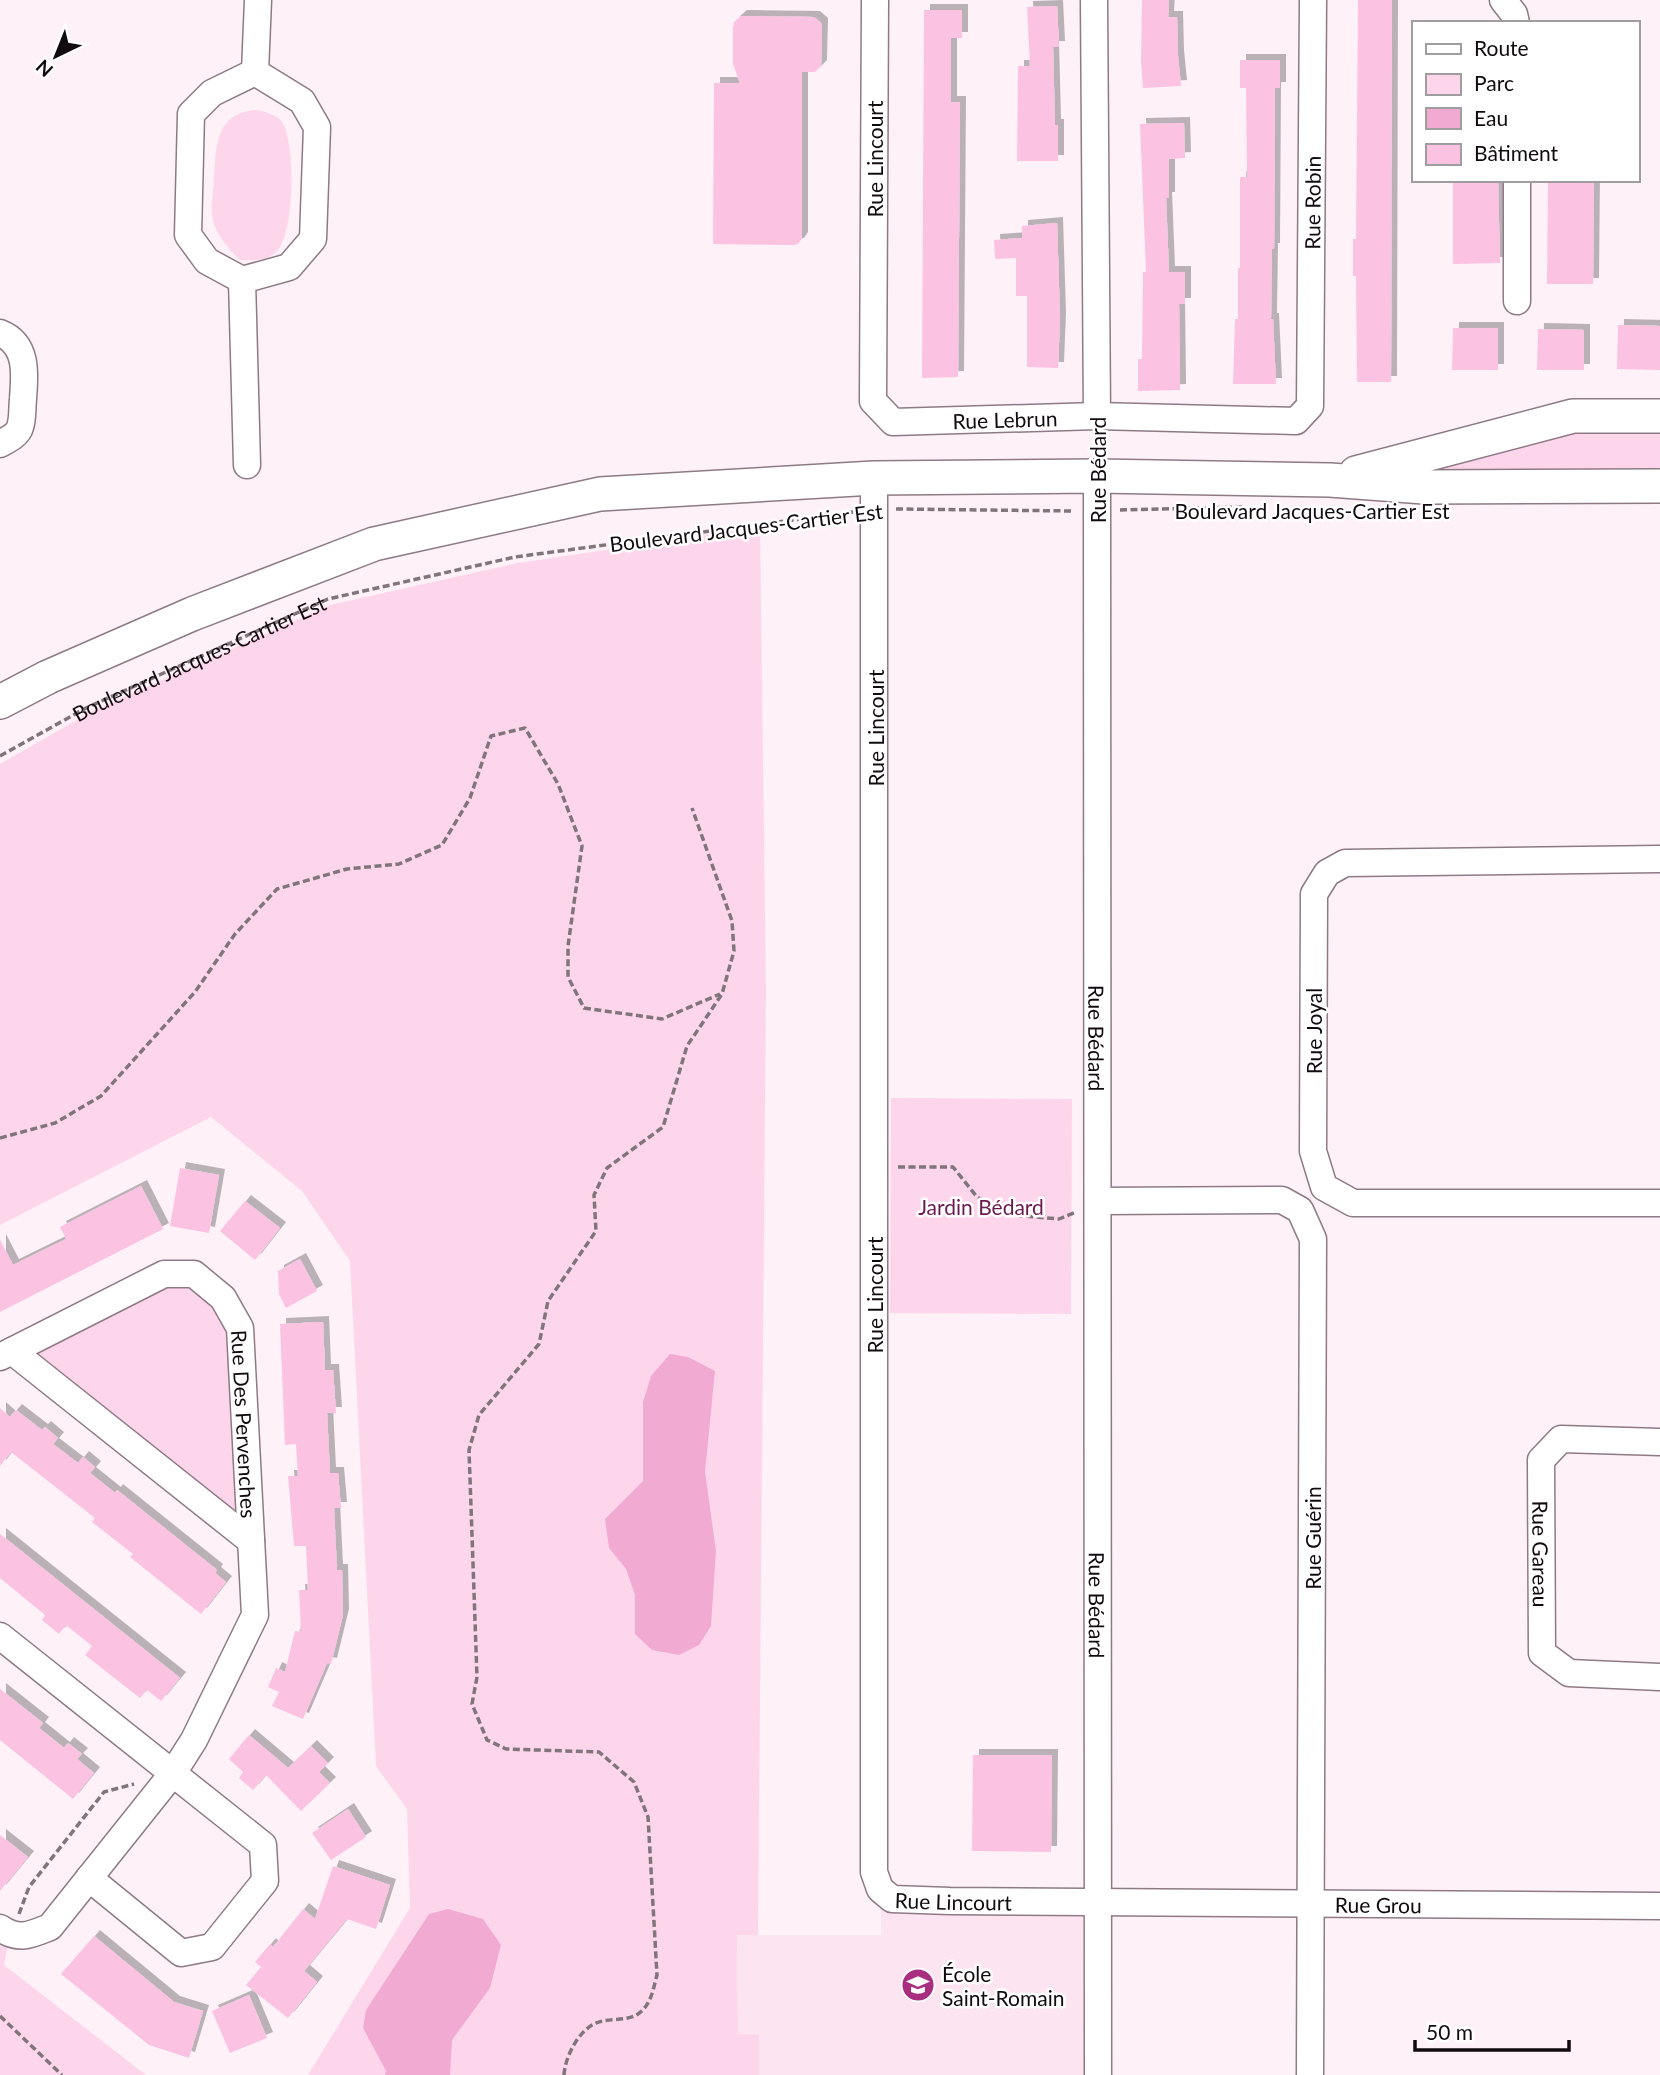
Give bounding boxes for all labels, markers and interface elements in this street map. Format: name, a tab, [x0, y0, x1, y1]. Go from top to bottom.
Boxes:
north arrow	[21, 21, 91, 91]
legend	[1412, 21, 1639, 182]
text: Route	[1474, 35, 1529, 60]
text: N	[31, 55, 57, 82]
text: Parc	[1474, 70, 1514, 95]
street label: Rue Lincourt	[862, 100, 887, 218]
text: Eau	[1474, 105, 1508, 130]
text: Bâtiment	[1474, 140, 1559, 165]
street label: Rue Robin	[1299, 156, 1324, 250]
street label: Rue Lebrun	[952, 405, 1058, 433]
street label: Rue Bédard	[1085, 417, 1110, 523]
street label: Boulevard Jacques-Cartier Est	[608, 498, 885, 556]
street label: Boulevard Jacques-Cartier Est	[1174, 498, 1450, 523]
street label: Boulevard Jacques-Cartier Est	[68, 589, 330, 726]
street label: Rue Lincourt	[863, 669, 888, 787]
street label: Rue Bédard	[1085, 985, 1110, 1091]
street label: Rue Joyal	[1301, 988, 1326, 1074]
park label: Jardin Bédard	[918, 1194, 1044, 1219]
street label: Rue Lincourt	[862, 1236, 887, 1354]
street label: Rue Des Pervenches	[228, 1329, 262, 1519]
street label: Rue Guérin	[1300, 1486, 1325, 1590]
street label: Rue Gareau	[1529, 1500, 1554, 1608]
street label: Rue Bédard	[1085, 1552, 1110, 1658]
street label: Rue Lincourt	[894, 1887, 1012, 1914]
street label: Rue Grou	[1335, 1891, 1422, 1917]
place label: École Saint-Romain	[942, 1961, 1064, 2010]
school or university icon: École Saint-Romain	[899, 1966, 937, 2004]
scale bar	[1415, 2008, 1569, 2052]
text: 50 m	[1426, 2019, 1473, 2044]

